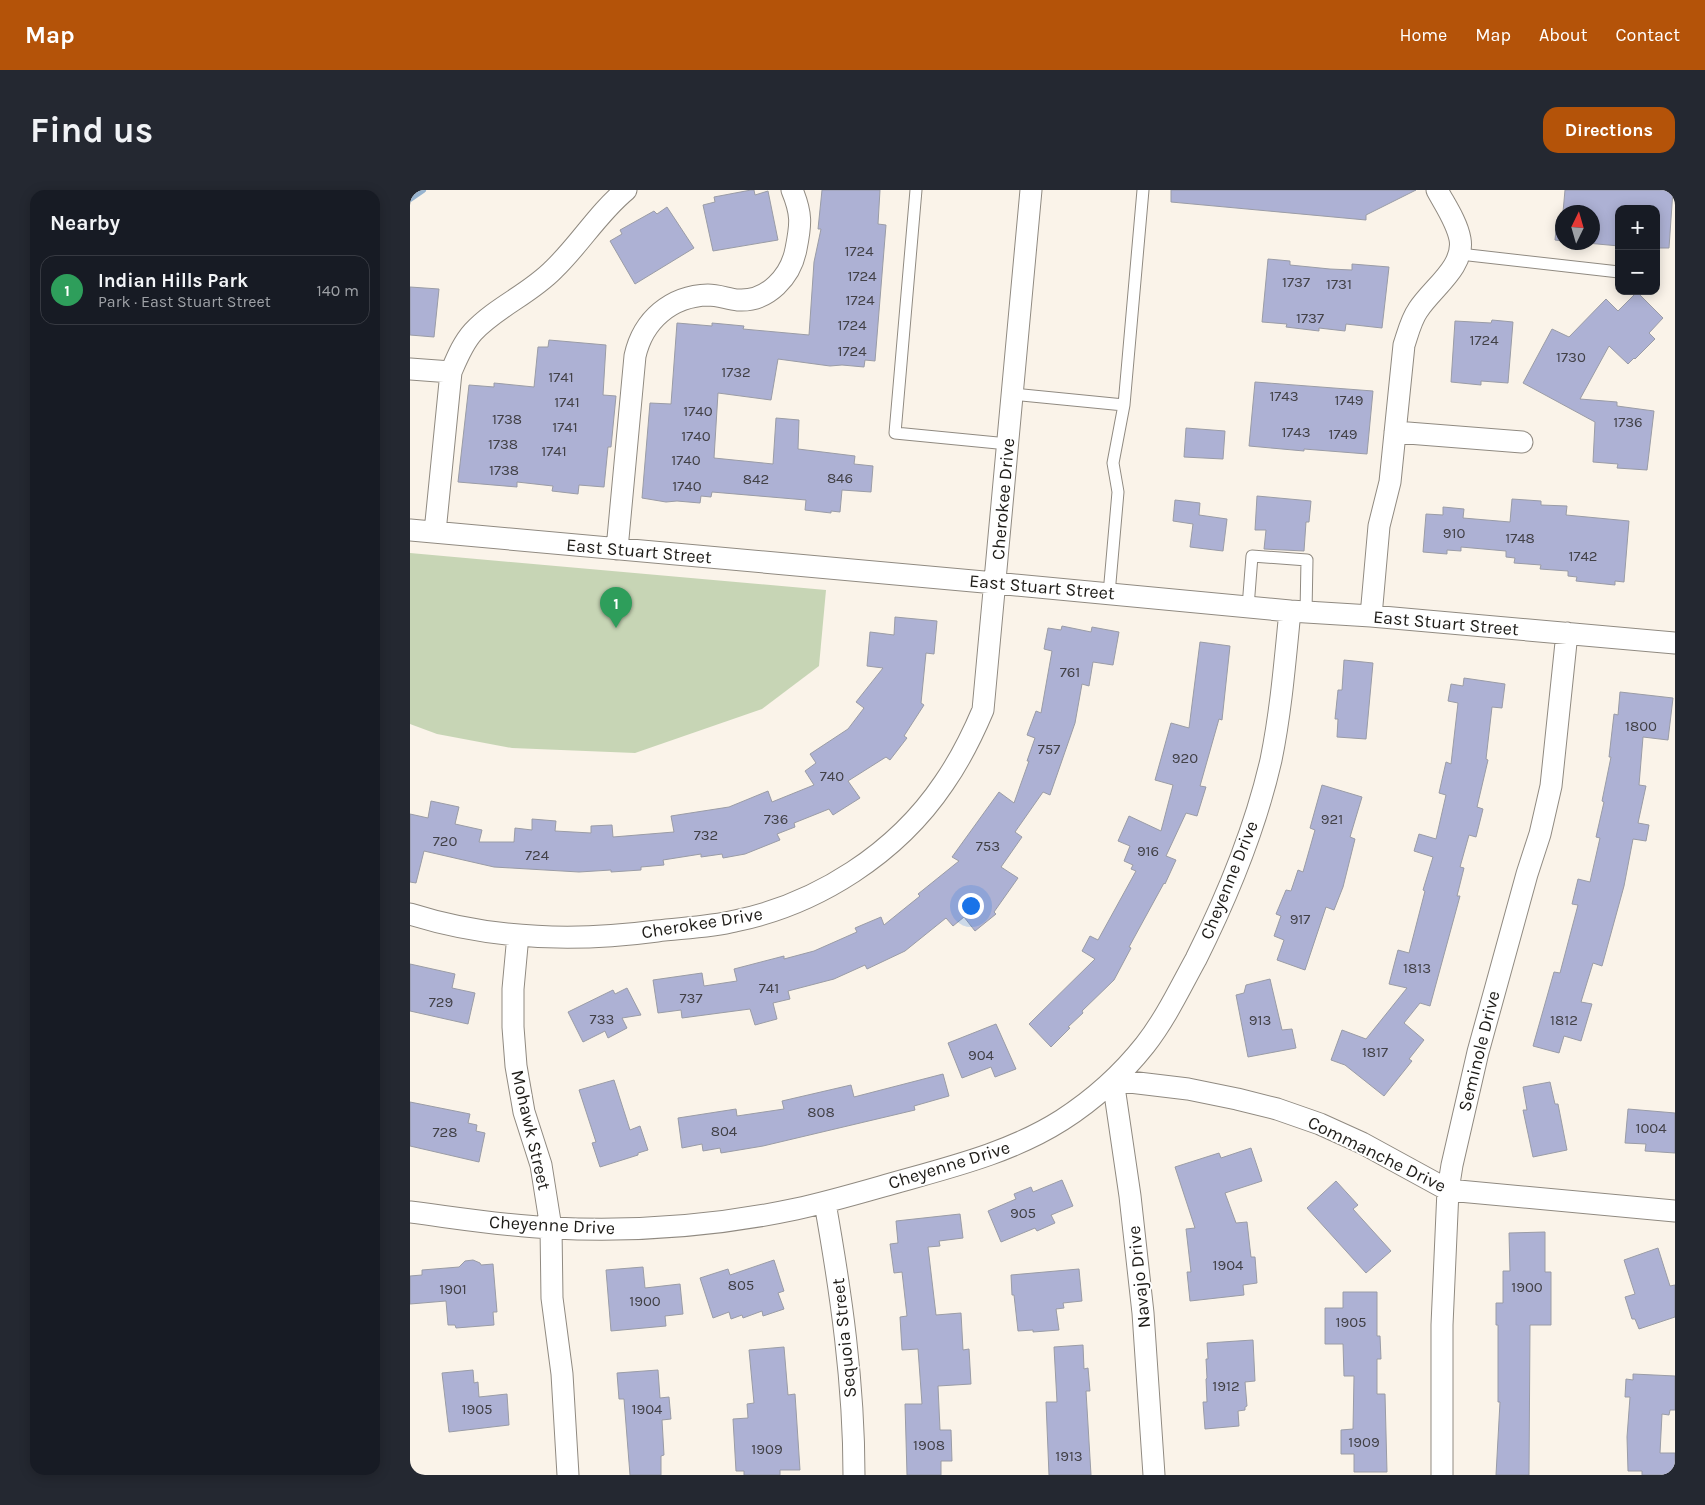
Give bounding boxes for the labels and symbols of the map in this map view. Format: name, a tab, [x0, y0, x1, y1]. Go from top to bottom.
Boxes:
north arrow	[1555, 205, 1600, 250]
house number: 1724	[844, 242, 874, 260]
house number: 1724	[847, 267, 877, 285]
house number: 1737	[1282, 273, 1310, 291]
house number: 1731	[1326, 275, 1352, 293]
house number: 1724	[845, 291, 875, 309]
house number: 1737	[1296, 309, 1324, 327]
house number: 1724	[837, 316, 867, 334]
house number: 1724	[1469, 331, 1499, 349]
house number: 1724	[837, 342, 867, 360]
house number: 1730	[1556, 348, 1586, 366]
house number: 1732	[721, 363, 751, 381]
house number: 1741	[548, 368, 574, 386]
house number: 1743	[1269, 387, 1299, 405]
house number: 1749	[1334, 391, 1364, 409]
house number: 1741	[554, 393, 580, 411]
house number: 1740	[683, 402, 713, 420]
house number: 1738	[492, 410, 522, 428]
house number: 1736	[1613, 413, 1643, 431]
house number: 1741	[552, 418, 578, 436]
house number: 1743	[1281, 423, 1311, 441]
house number: 1749	[1328, 425, 1358, 443]
house number: 1740	[681, 427, 711, 445]
house number: 1738	[488, 435, 518, 453]
street label: Cherokee Drive	[987, 437, 1019, 561]
house number: 1741	[541, 442, 567, 460]
house number: 1740	[671, 451, 701, 469]
house number: 1738	[489, 461, 519, 479]
house number: 846	[827, 469, 853, 487]
house number: 842	[743, 470, 769, 488]
house number: 1740	[672, 477, 702, 495]
house number: 910	[1443, 524, 1465, 542]
house number: 1748	[1505, 529, 1535, 547]
street label: East Stuart Street	[565, 534, 713, 568]
house number: 1742	[1568, 547, 1598, 565]
street label: East Stuart Street	[968, 570, 1116, 604]
pin: 1	[600, 587, 632, 628]
street label: East Stuart Street	[1372, 606, 1520, 640]
house number: 761	[1060, 663, 1080, 681]
house number: 1800	[1625, 717, 1657, 735]
house number: 757	[1038, 740, 1060, 758]
house number: 920	[1172, 749, 1198, 767]
house number: 740	[820, 767, 844, 785]
house number: 736	[764, 810, 788, 828]
house number: 921	[1321, 810, 1343, 828]
street label: Cheyenne Drive	[1195, 817, 1263, 943]
house number: 732	[694, 826, 718, 844]
house number: 720	[433, 832, 457, 850]
house number: 753	[976, 837, 1000, 855]
house number: 916	[1137, 842, 1159, 860]
house number: 724	[525, 846, 550, 864]
your location	[958, 893, 984, 919]
street label: Cherokee Drive	[640, 903, 764, 943]
house number: 917	[1290, 910, 1310, 928]
house number: 1813	[1403, 959, 1431, 977]
house number: 741	[759, 979, 779, 997]
street label: Seminole Drive	[1453, 988, 1505, 1114]
house number: 737	[680, 989, 702, 1007]
house number: 729	[429, 993, 453, 1011]
house number: 733	[590, 1010, 614, 1028]
house number: 913	[1249, 1011, 1271, 1029]
house number: 1812	[1550, 1011, 1578, 1029]
house number: 1817	[1362, 1043, 1388, 1061]
house number: 904	[968, 1046, 995, 1064]
street label: Mohawk Street	[506, 1068, 556, 1192]
house number: 808	[807, 1103, 835, 1121]
street label: Commanche Drive	[1304, 1111, 1450, 1197]
house number: 1004	[1635, 1119, 1667, 1137]
house number: 804	[711, 1122, 738, 1140]
house number: 728	[433, 1123, 457, 1141]
street label: Cheyenne Drive	[886, 1136, 1012, 1194]
house number: 905	[1010, 1204, 1036, 1222]
street label: Cheyenne Drive	[488, 1211, 616, 1239]
street label: Navajo Drive	[1123, 1225, 1155, 1329]
house number: 1904	[1213, 1256, 1244, 1274]
house number: 805	[728, 1276, 754, 1294]
street label: Sequoia Street	[827, 1277, 861, 1399]
house number: 1900	[1511, 1278, 1543, 1296]
house number: 1901	[439, 1280, 467, 1298]
house number: 1900	[629, 1292, 661, 1310]
house number: 1905	[1335, 1313, 1367, 1331]
house number: 1912	[1212, 1377, 1240, 1395]
house number: 1905	[461, 1400, 493, 1418]
house number: 1904	[632, 1400, 663, 1418]
house number: 1909	[1348, 1433, 1380, 1451]
house number: 1908	[913, 1436, 945, 1454]
house number: 1909	[751, 1440, 783, 1458]
house number: 1913	[1055, 1447, 1083, 1465]

